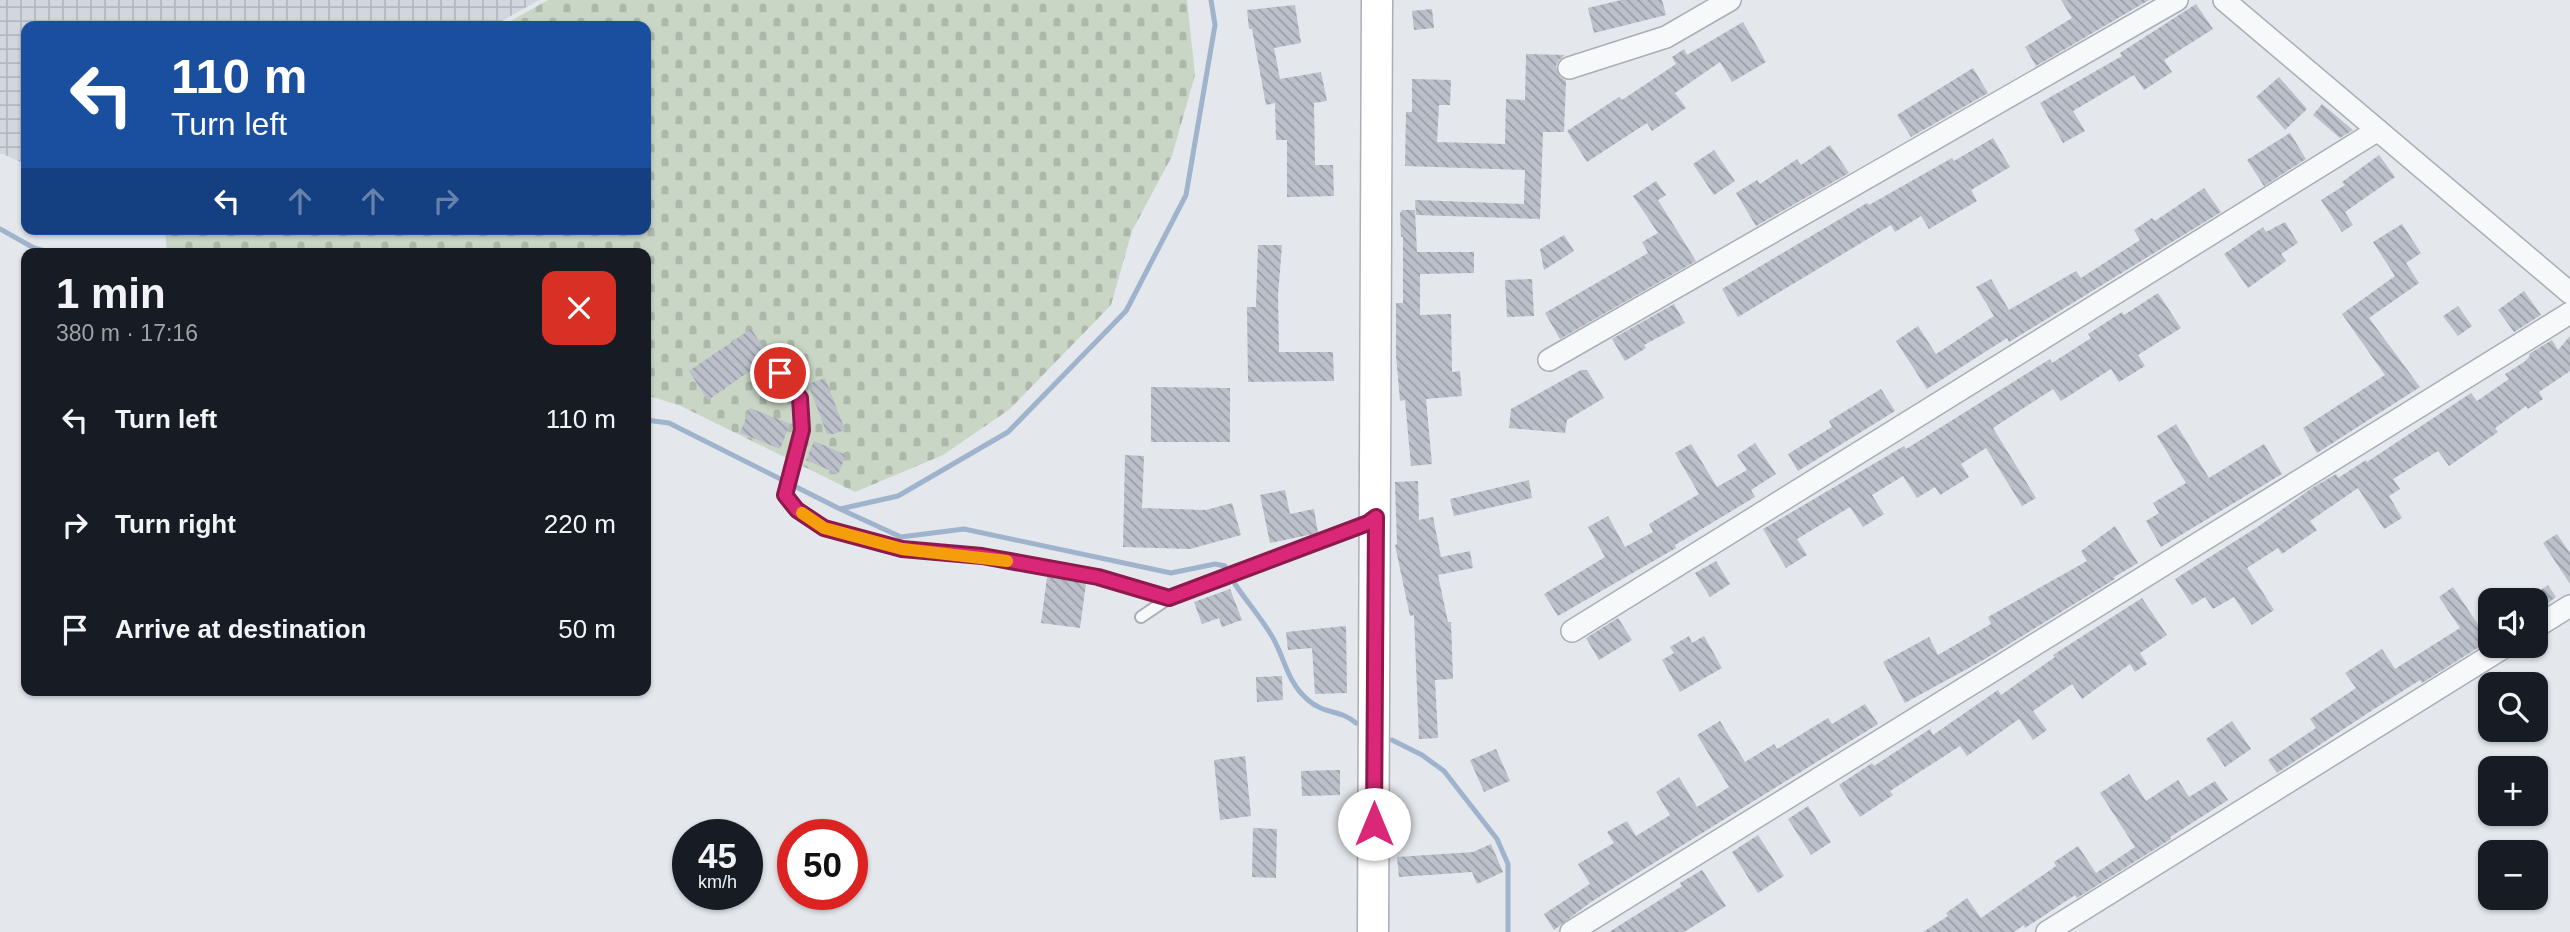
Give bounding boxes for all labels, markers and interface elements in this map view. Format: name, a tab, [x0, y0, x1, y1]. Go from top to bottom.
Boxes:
icon: left	[56, 49, 147, 140]
text: 110 m	[171, 49, 307, 103]
text: Turn left	[171, 106, 287, 142]
icon: left	[208, 182, 246, 220]
icon: ahead	[281, 182, 319, 220]
icon: ahead	[354, 182, 392, 220]
icon: right	[427, 182, 465, 220]
text: 1 min	[56, 270, 166, 317]
button: close	[542, 271, 616, 345]
text: 380 m · 17:16	[56, 320, 198, 346]
pin	[750, 343, 810, 403]
icon: arrive	[761, 354, 799, 392]
icon: left	[56, 401, 94, 439]
text: Turn left	[115, 404, 217, 434]
text: 110 m	[546, 404, 616, 434]
icon: right	[56, 506, 94, 544]
text: Turn right	[115, 509, 236, 539]
text: 220 m	[544, 509, 616, 539]
map controls	[2478, 588, 2548, 910]
button: sound	[2478, 588, 2548, 658]
icon: arrive	[56, 611, 94, 649]
text: Arrive at destination	[115, 614, 366, 644]
text: 50 m	[558, 614, 616, 644]
button: search	[2478, 672, 2548, 742]
button: +	[2478, 756, 2548, 826]
position arrow	[1337, 787, 1411, 861]
speed limit sign: 50	[777, 819, 868, 910]
text: 45	[698, 836, 737, 875]
button: −	[2478, 840, 2548, 910]
text: km/h	[698, 872, 737, 892]

